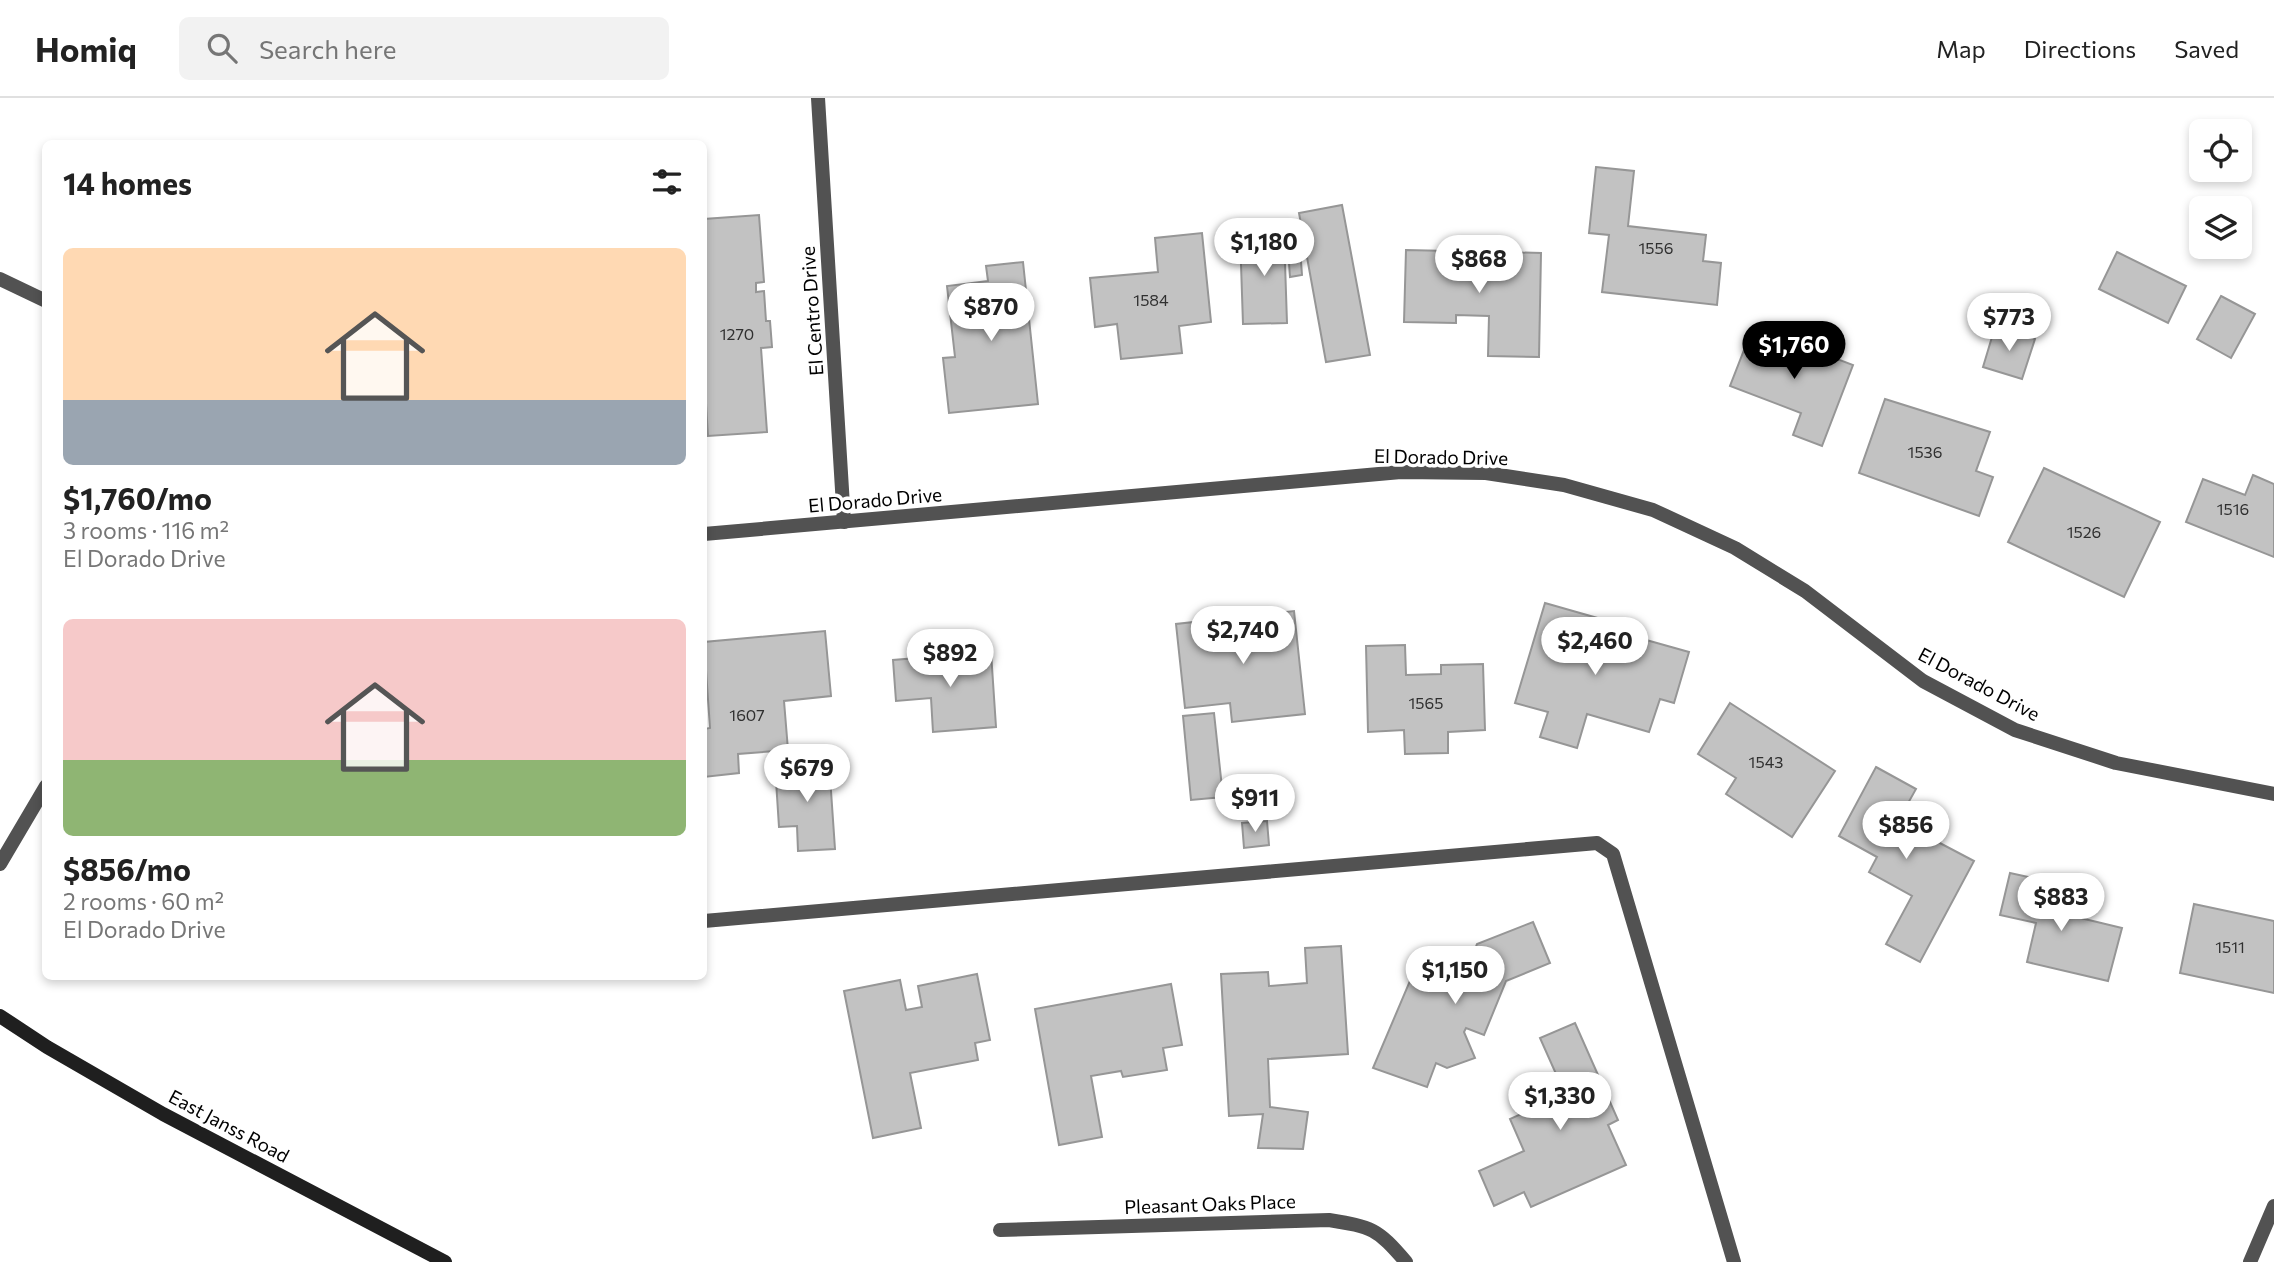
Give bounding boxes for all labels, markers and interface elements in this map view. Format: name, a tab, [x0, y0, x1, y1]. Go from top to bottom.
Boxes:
search box	[179, 17, 669, 80]
text: Homiq	[35, 28, 137, 69]
icon: search	[203, 29, 241, 67]
text: Search here	[259, 33, 396, 64]
text: Map	[1936, 34, 1986, 63]
text: Directions	[2024, 34, 2136, 63]
text: Saved	[2174, 34, 2239, 63]
map controls	[2189, 119, 2252, 259]
button: locate	[2189, 119, 2252, 182]
icon: filters	[648, 163, 686, 201]
text: 14 homes	[63, 164, 192, 201]
button: layers	[2189, 196, 2252, 259]
pin: $1,180	[1207, 218, 1321, 278]
text: $1,180	[1230, 227, 1298, 255]
pin: $868	[1438, 236, 1520, 295]
house number: 1556	[1639, 238, 1673, 257]
text: $868	[1451, 244, 1507, 272]
street label: El Centro Drive	[796, 246, 827, 376]
pin: $870	[950, 284, 1032, 343]
house number: 1584	[1133, 290, 1169, 309]
text: $870	[963, 292, 1019, 320]
icon: home	[312, 293, 438, 419]
pin: $773	[1968, 294, 2050, 353]
text: $773	[1983, 302, 2035, 330]
pin: $1,760	[1737, 322, 1851, 381]
house number: 1270	[720, 324, 754, 343]
text: $1,760	[1758, 330, 1830, 358]
house number: 1536	[1908, 442, 1942, 461]
street label: El Dorado Drive	[1374, 444, 1508, 469]
text: $1,760/mo	[63, 479, 212, 516]
street label: El Dorado Drive	[807, 482, 943, 517]
house number: 1516	[2217, 499, 2249, 518]
text: 3 rooms · 116 m²	[63, 516, 229, 544]
house number: 1526	[2067, 522, 2101, 541]
text: El Dorado Drive	[63, 544, 226, 572]
pin: $2,740	[1186, 606, 1300, 666]
text: $2,740	[1207, 615, 1279, 643]
pin: $2,460	[1538, 618, 1652, 677]
text: $2,460	[1557, 626, 1633, 654]
pin: $892	[909, 630, 991, 689]
text: $892	[923, 638, 977, 666]
street label: El Dorado Drive	[1915, 642, 2044, 725]
icon: home	[312, 664, 438, 790]
house number: 1565	[1409, 693, 1443, 712]
house number: 1607	[729, 705, 765, 724]
pin: $679	[766, 744, 848, 804]
house number: 1543	[1749, 752, 1783, 771]
text: $679	[780, 753, 834, 781]
pin: $911	[1214, 774, 1296, 834]
text: $911	[1231, 783, 1279, 811]
pin: $856	[1865, 802, 1947, 861]
text: $856	[1878, 810, 1934, 838]
text: $856/mo	[63, 850, 191, 887]
pin: $883	[2020, 874, 2102, 933]
text: $883	[2034, 882, 2088, 910]
text: 2 rooms · 60 m²	[63, 887, 224, 915]
text: El Dorado Drive	[63, 915, 226, 943]
house number: 1511	[2215, 937, 2245, 956]
pin: $1,150	[1398, 946, 1512, 1006]
text: $1,150	[1422, 955, 1488, 983]
pin: $1,330	[1503, 1072, 1617, 1132]
text: $1,330	[1524, 1081, 1596, 1109]
street label: East Janss Road	[165, 1084, 293, 1167]
street label: Pleasant Oaks Place	[1124, 1189, 1296, 1218]

